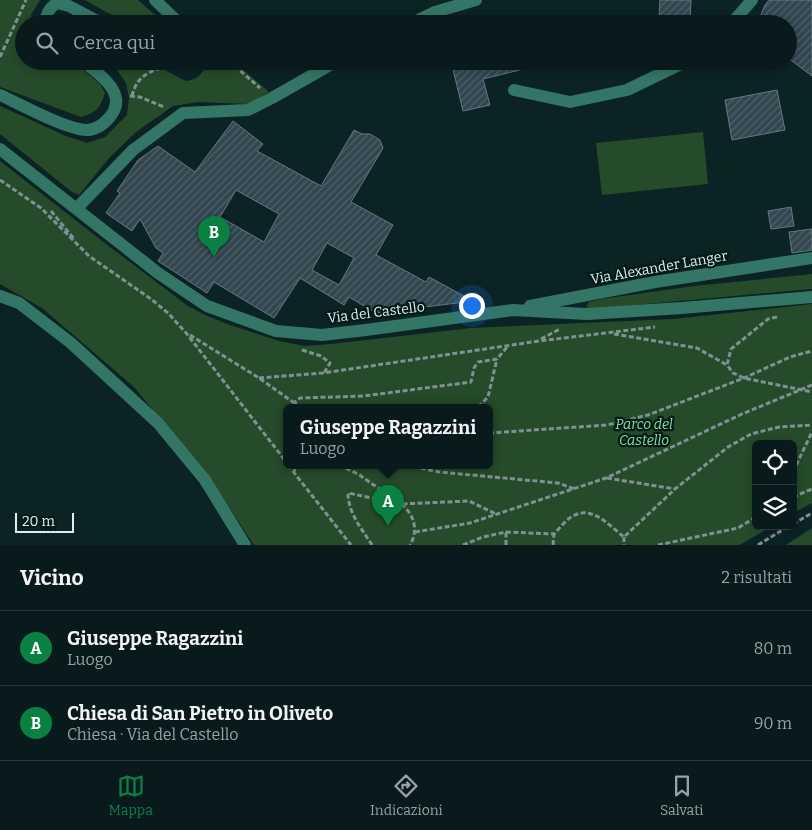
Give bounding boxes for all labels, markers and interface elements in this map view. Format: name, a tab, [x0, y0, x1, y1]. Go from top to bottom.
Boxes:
search box	[15, 15, 797, 70]
icon: search	[33, 29, 61, 57]
text: Cerca qui	[73, 31, 155, 54]
pin: B	[198, 216, 230, 257]
street label: Via Alexander Langer	[589, 247, 729, 288]
your location	[459, 293, 485, 319]
street label: Via del Castello	[326, 298, 426, 327]
popup	[283, 404, 493, 469]
text: Giuseppe Ragazzini	[300, 416, 476, 439]
park label: Parco del Castello	[615, 416, 673, 449]
text: Luogo	[300, 439, 345, 458]
map controls	[752, 440, 797, 530]
button: locate	[752, 440, 797, 485]
pin: A	[372, 485, 404, 526]
button: layers	[752, 485, 797, 530]
scale bar	[15, 510, 74, 533]
text: 20 m	[22, 513, 55, 530]
text: Vicino	[20, 565, 84, 591]
text: 2 risultati	[721, 568, 792, 587]
text: Giuseppe Ragazzini	[67, 627, 243, 650]
text: A	[30, 639, 42, 658]
text: 80 m	[754, 639, 792, 658]
text: Luogo	[67, 650, 113, 669]
text: Chiesa di San Pietro in Oliveto	[67, 702, 333, 725]
text: B	[31, 714, 41, 733]
text: 90 m	[754, 714, 792, 733]
text: Chiesa · Via del Castello	[67, 725, 239, 744]
tab: Mappa	[109, 772, 153, 819]
tab: Indicazioni	[370, 772, 443, 819]
tab: Salvati	[660, 772, 703, 819]

